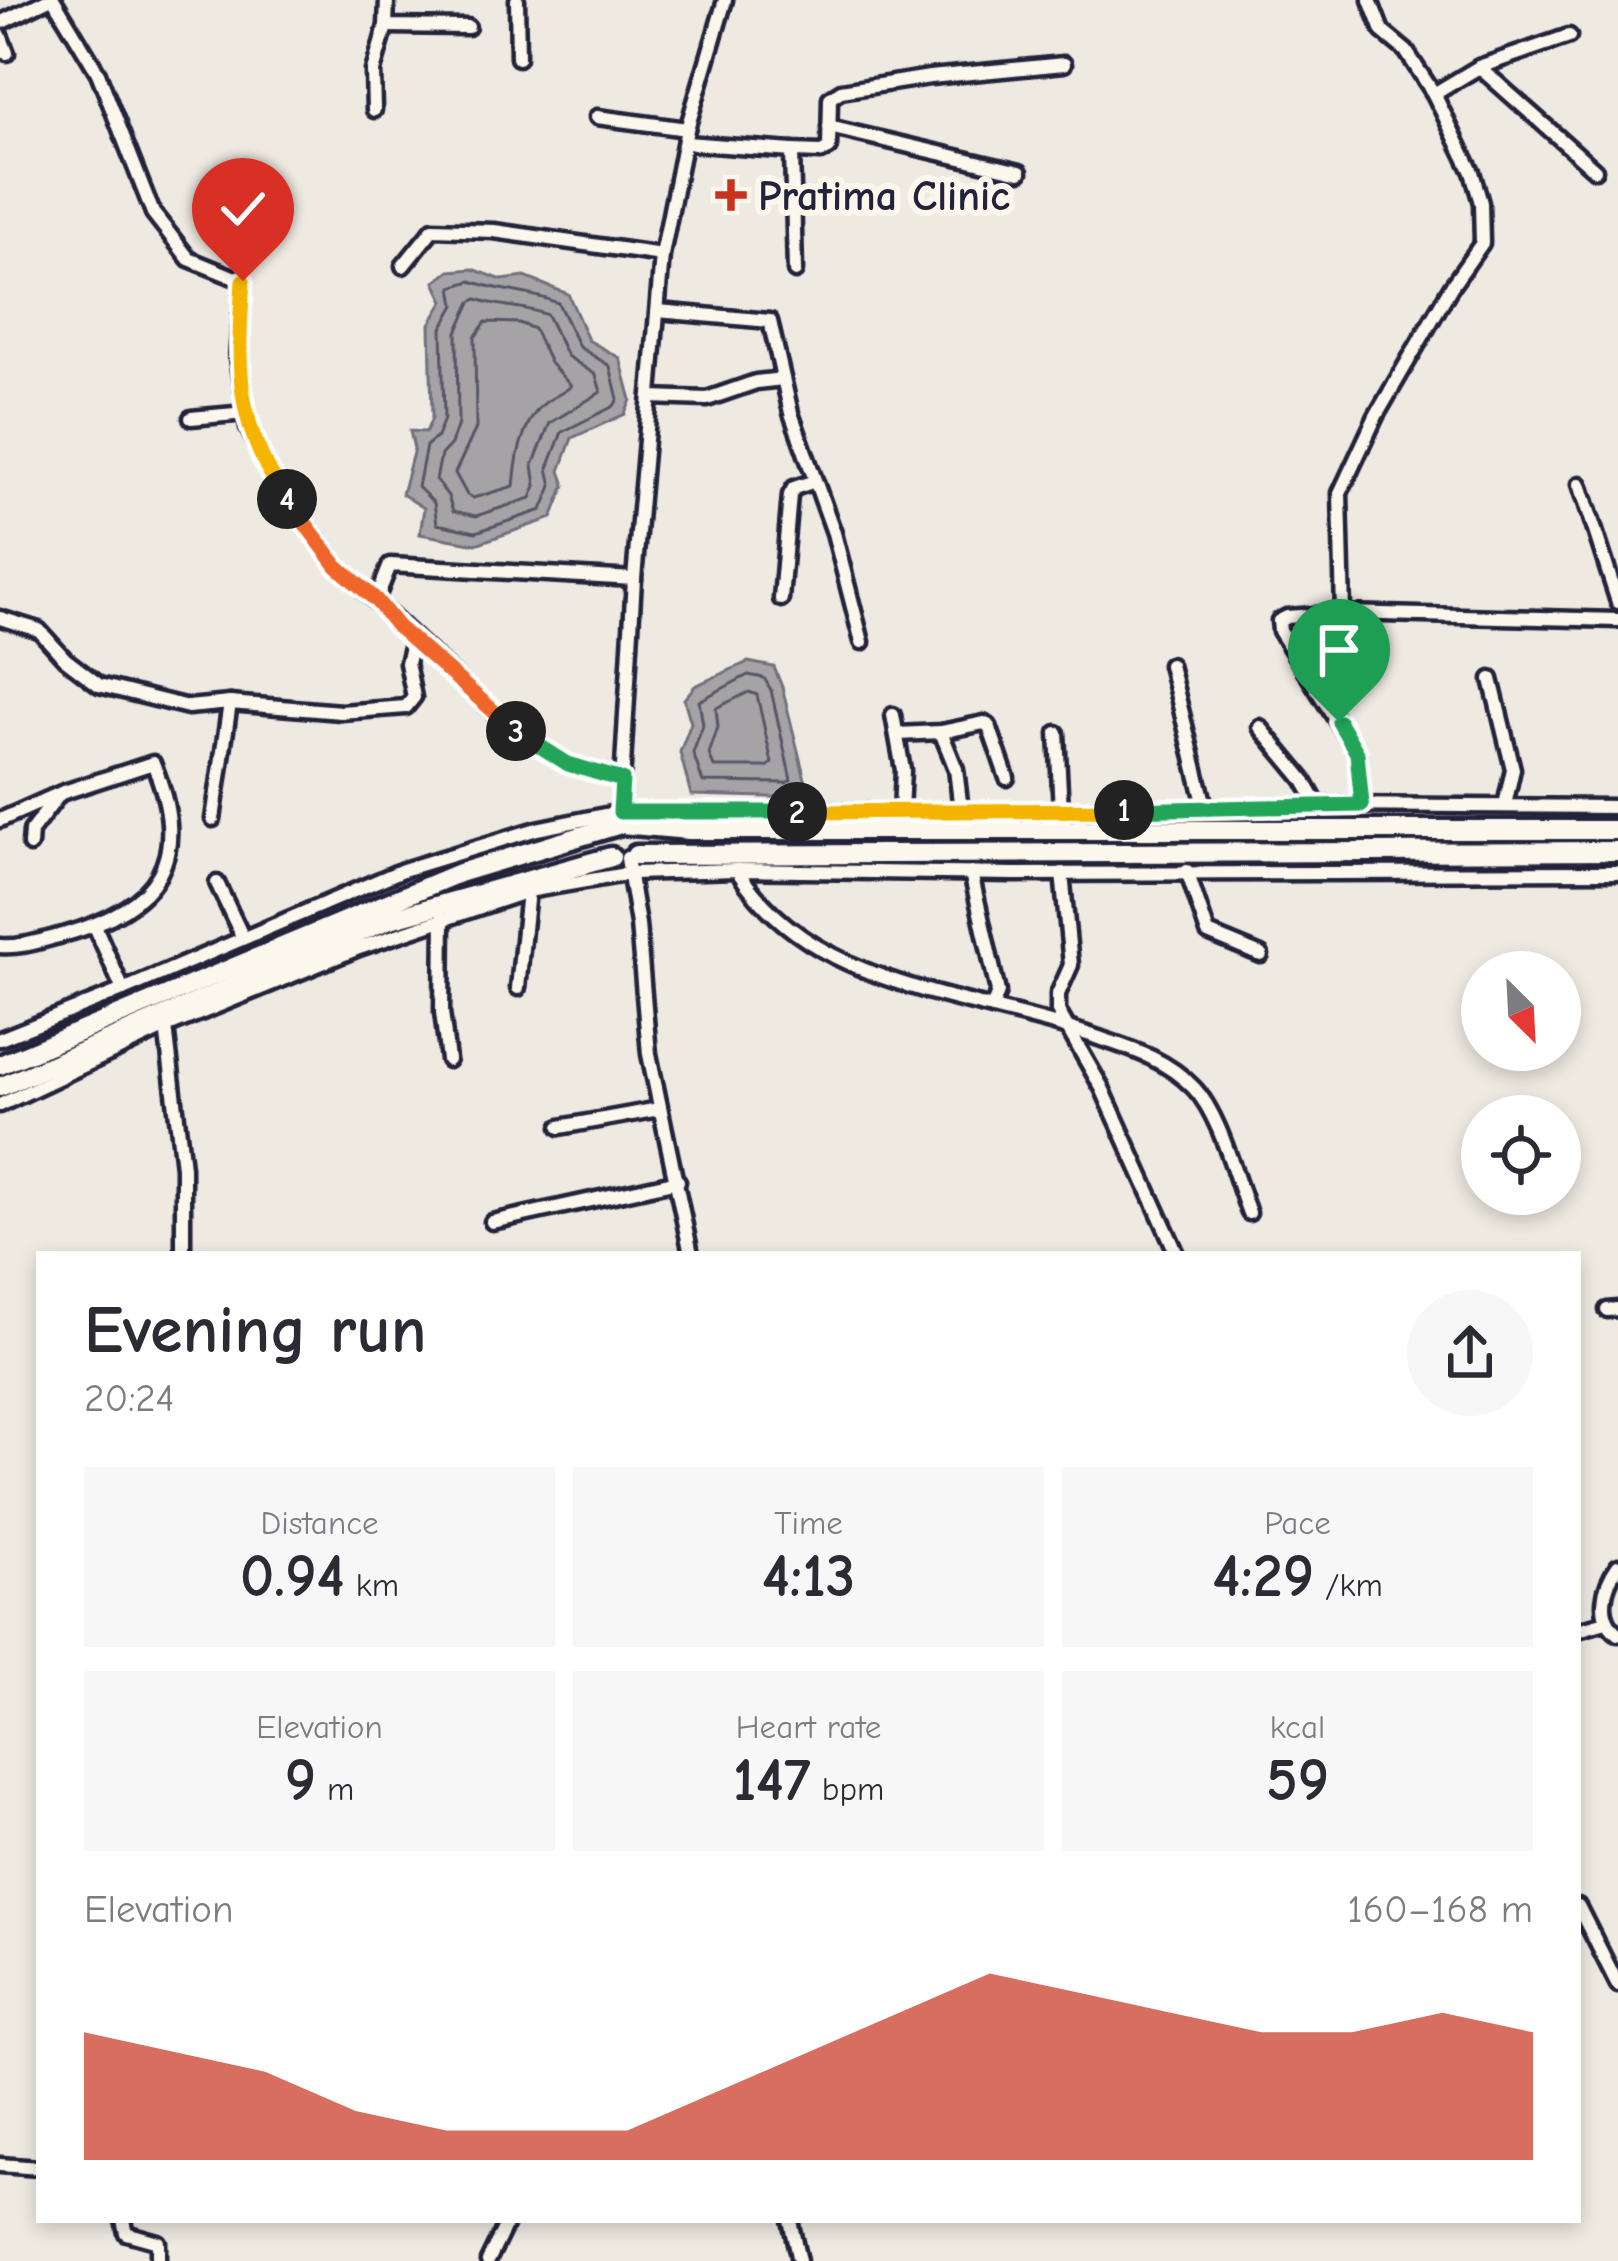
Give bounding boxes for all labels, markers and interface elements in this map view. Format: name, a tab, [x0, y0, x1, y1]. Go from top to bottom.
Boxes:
pin	[192, 158, 294, 281]
place label: Pratima Clinic	[758, 172, 1010, 221]
icon: check	[210, 176, 276, 242]
marker: Pratima Clinic	[715, 179, 747, 211]
pin: 4	[257, 469, 317, 529]
text: 4	[279, 480, 295, 518]
pin	[1288, 599, 1390, 722]
icon: arrive	[1306, 617, 1372, 683]
pin: 3	[486, 701, 546, 761]
text: 3	[508, 712, 524, 750]
pin: 1	[1094, 780, 1154, 840]
pin: 2	[767, 782, 827, 842]
text: 1	[1118, 791, 1130, 829]
text: 2	[789, 793, 805, 831]
north arrow	[1461, 951, 1581, 1071]
map controls	[1461, 951, 1581, 1215]
button: locate	[1461, 1095, 1581, 1215]
button: share	[1407, 1290, 1533, 1416]
text: Evening run	[84, 1293, 426, 1369]
text: 20:24	[84, 1376, 174, 1421]
text: Distance	[260, 1504, 379, 1542]
text: Time	[774, 1504, 843, 1542]
text: Pace	[1264, 1504, 1331, 1542]
text: 0.94	[240, 1542, 345, 1611]
text: 4:13	[762, 1542, 855, 1611]
text: 4:29	[1212, 1542, 1314, 1611]
text: km	[345, 1566, 399, 1604]
text: /km	[1314, 1566, 1383, 1604]
text: Elevation	[256, 1708, 383, 1746]
text: Heart rate	[736, 1708, 881, 1746]
text: kcal	[1270, 1708, 1325, 1746]
text: 9	[285, 1746, 316, 1815]
text: 147	[733, 1746, 811, 1815]
text: 59	[1266, 1746, 1329, 1815]
text: m	[316, 1770, 354, 1808]
text: bpm	[811, 1770, 884, 1808]
text: Elevation	[84, 1887, 233, 1932]
text: 160–168 m	[1347, 1887, 1533, 1932]

